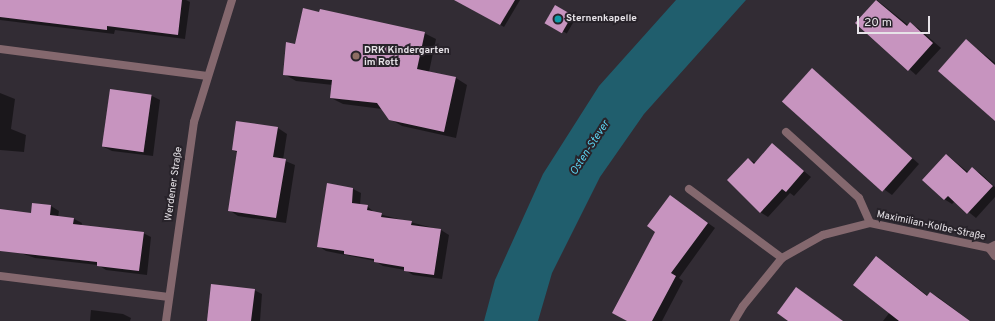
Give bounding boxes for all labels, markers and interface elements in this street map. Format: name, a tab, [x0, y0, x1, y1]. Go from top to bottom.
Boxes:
scale bar	[859, 8, 932, 34]
place label: Sternenkapelle	[566, 13, 637, 25]
marker: Sternenkapelle	[553, 14, 563, 24]
text: 20 m	[864, 15, 892, 31]
place label: DRK Kindergarten im Rott	[364, 44, 450, 68]
marker: DRK Kindergarten im Rott	[351, 51, 361, 61]
water label: Osten-Stever	[567, 118, 613, 178]
street label: Werdener Straße	[163, 146, 185, 222]
street label: Maximilian-Kolbe-Straße	[876, 209, 986, 243]

